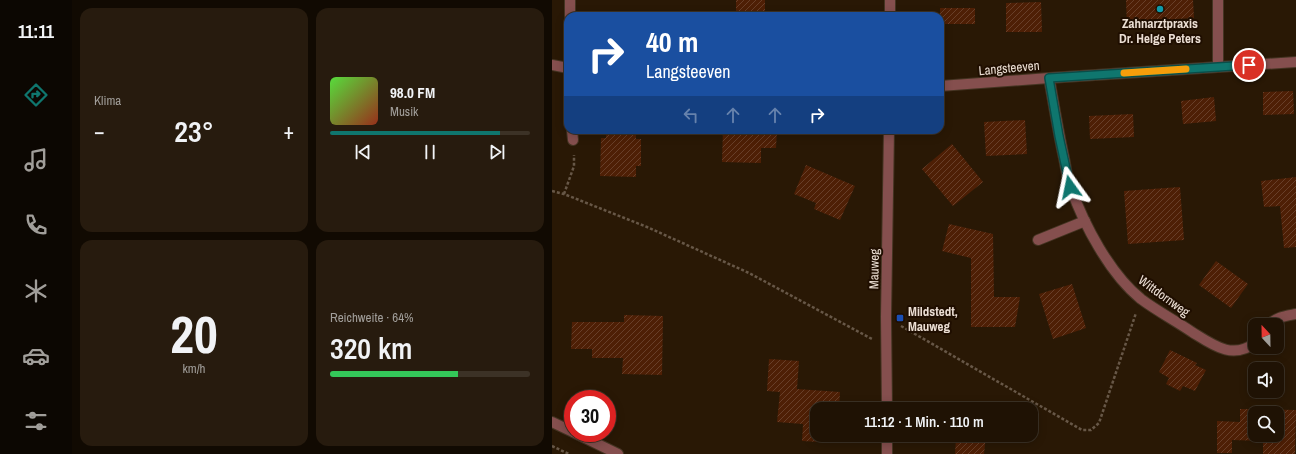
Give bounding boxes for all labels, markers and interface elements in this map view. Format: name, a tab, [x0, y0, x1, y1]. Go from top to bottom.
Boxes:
marker: Zahnarztpraxis Dr. Helge Peters	[1155, 4, 1165, 14]
place label: Zahnarztpraxis Dr. Helge Peters	[1119, 15, 1201, 47]
text: 11:11	[18, 19, 54, 44]
text: 40 m	[646, 23, 698, 61]
icon: right	[580, 28, 632, 80]
pin	[1232, 48, 1266, 82]
icon: arrive	[1238, 54, 1260, 76]
street label: Langsteeven	[978, 57, 1040, 79]
text: Langsteeven	[646, 59, 731, 84]
icon: directions	[22, 81, 50, 109]
text: 98.0 FM	[390, 82, 435, 103]
text: Klima	[94, 92, 121, 109]
text: Musik	[390, 103, 418, 120]
icon: left	[680, 104, 702, 126]
icon: ahead	[722, 104, 744, 126]
icon: ahead	[764, 104, 786, 126]
icon: right	[806, 104, 828, 126]
text: 23°	[174, 111, 214, 151]
text: −	[94, 116, 105, 146]
text: +	[283, 116, 294, 146]
icon: previous	[352, 141, 374, 163]
icon: pause	[419, 141, 441, 163]
icon: next	[486, 141, 508, 163]
icon: music	[22, 146, 50, 174]
position arrow	[1049, 166, 1091, 208]
icon: phone	[22, 211, 50, 239]
street label: Mauweg	[865, 249, 883, 289]
street label: Wittdornweg	[1135, 272, 1193, 321]
icon: climate	[22, 277, 50, 305]
text: 20	[170, 299, 218, 369]
place label: Mildstedt, Mauweg	[908, 303, 958, 335]
text: Reichweite · 64%	[330, 309, 414, 326]
marker: Mildstedt, Mauweg	[895, 313, 905, 323]
north arrow	[1248, 318, 1284, 354]
map controls	[1248, 318, 1284, 442]
text: 320 km	[330, 328, 412, 368]
icon: car	[22, 342, 50, 370]
text: km/h	[182, 360, 206, 377]
button: sound	[1248, 362, 1284, 398]
speed limit sign: 30	[564, 390, 616, 442]
button: search	[1248, 406, 1284, 442]
icon: filters	[22, 407, 50, 435]
text: 11:12 · 1 Min. · 110 m	[864, 411, 984, 432]

